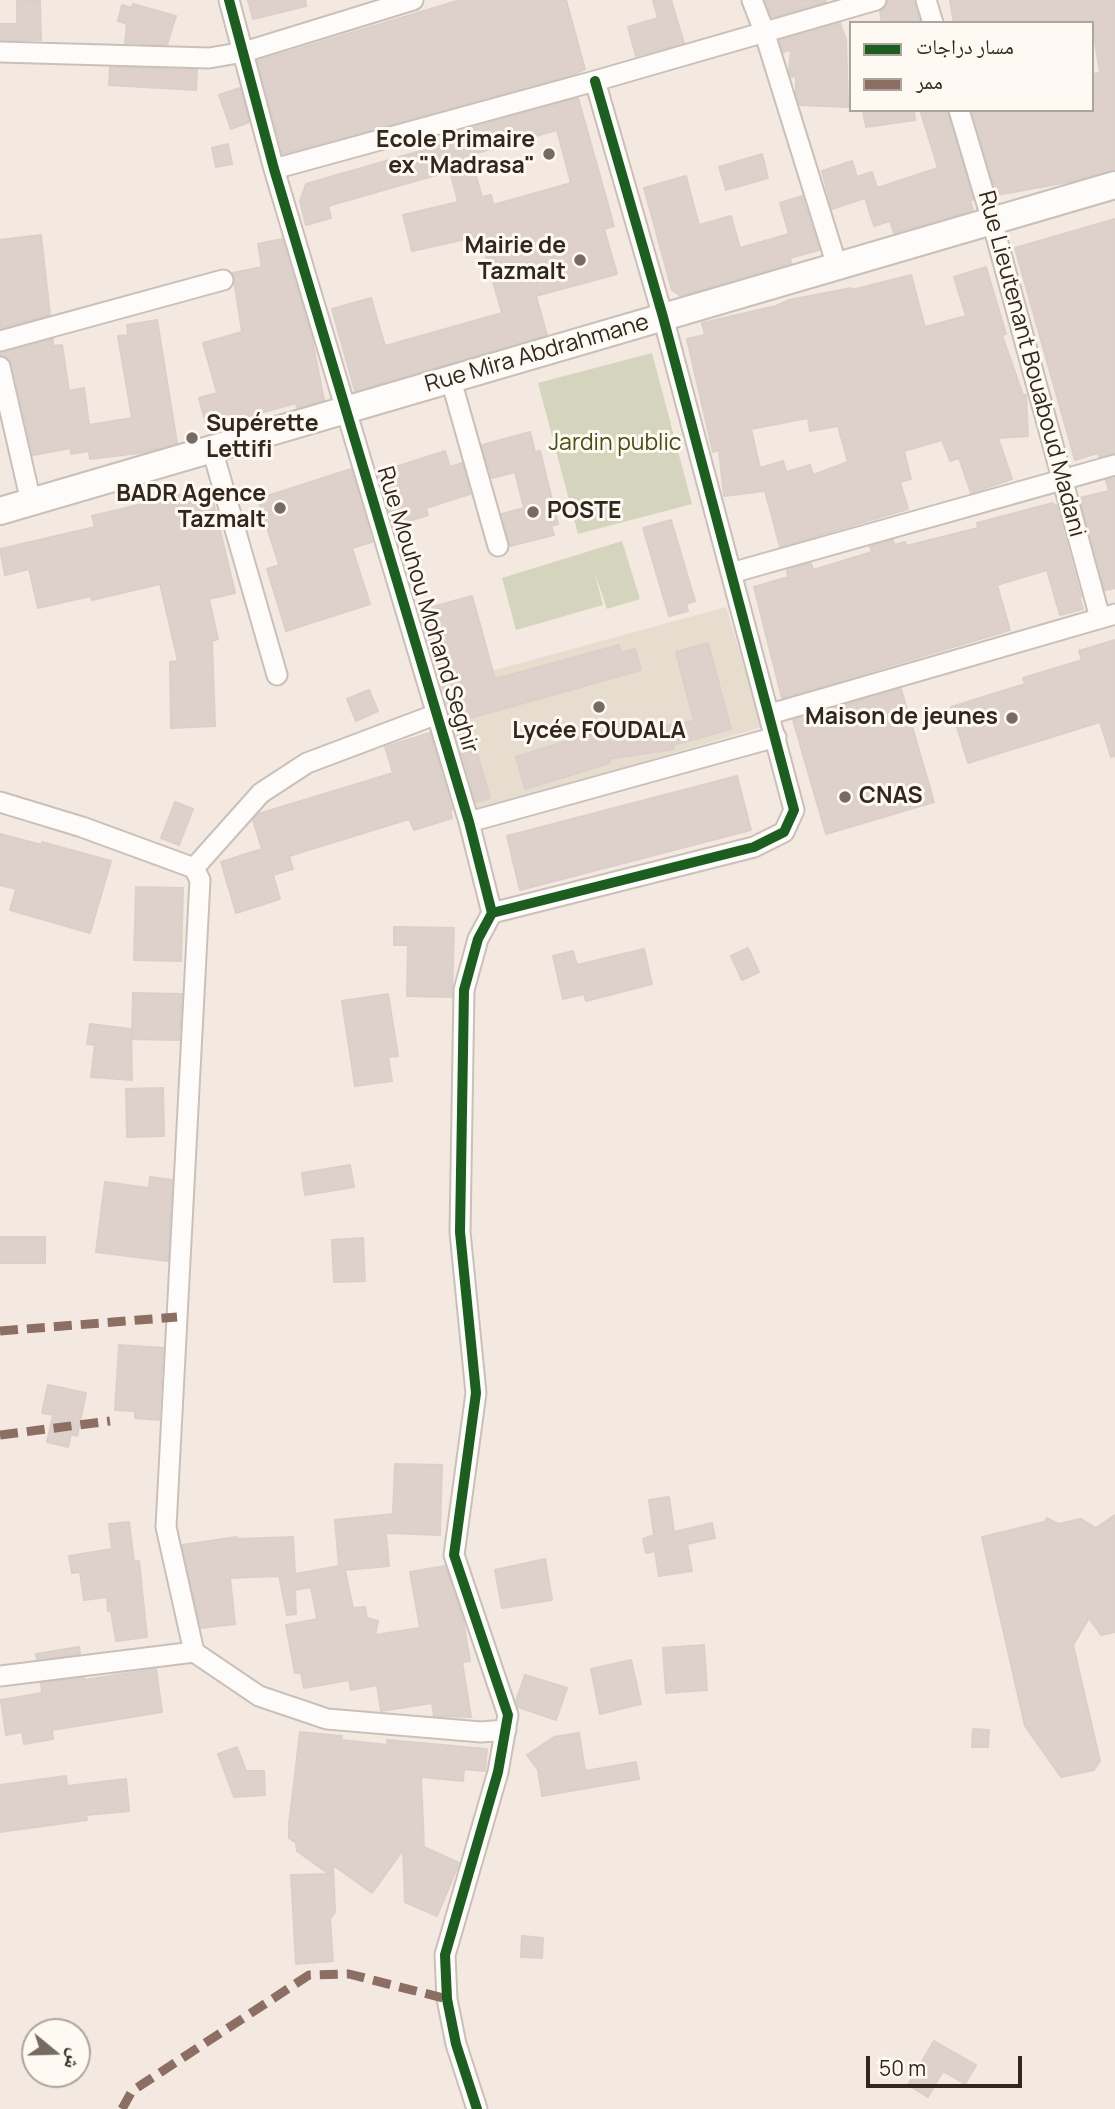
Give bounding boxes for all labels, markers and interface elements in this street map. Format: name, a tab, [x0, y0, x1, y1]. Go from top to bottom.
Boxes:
legend	[849, 21, 1094, 112]
text: مسار دراجات	[916, 32, 1014, 60]
text: ممر	[916, 67, 943, 95]
place label: Ecole Primaire ex "Madrasa"	[376, 127, 535, 181]
marker: Ecole Primaire ex "Madrasa"	[541, 146, 557, 162]
street label: Rue Lieutenant Bouaboud Madani	[971, 188, 1091, 540]
place label: Mairie de Tazmalt	[465, 233, 566, 287]
marker: Mairie de Tazmalt	[572, 252, 588, 268]
street label: Rue Mira Abdrahmane	[422, 309, 652, 399]
place label: Supérette Lettifi	[206, 411, 319, 465]
marker: Supérette Lettifi	[184, 430, 200, 446]
park label: Jardin public	[548, 430, 682, 458]
street label: Rue Mouhou Mohand Seghir	[370, 463, 484, 757]
place label: BADR Agence Tazmalt	[116, 481, 266, 535]
place label: POSTE	[547, 498, 621, 526]
marker: BADR Agence Tazmalt	[272, 500, 288, 516]
marker: POSTE	[525, 504, 541, 520]
marker: Lycée FOUDALA	[591, 699, 607, 715]
place label: Maison de jeunes	[805, 704, 998, 732]
marker: Maison de jeunes	[1004, 710, 1020, 726]
place label: Lycée FOUDALA	[512, 718, 686, 746]
place label: CNAS	[859, 783, 923, 811]
marker: CNAS	[837, 789, 853, 805]
north arrow	[21, 2018, 91, 2088]
scale bar	[870, 2042, 1026, 2086]
text: ش	[58, 2045, 90, 2073]
text: 50 m	[879, 2054, 926, 2082]

